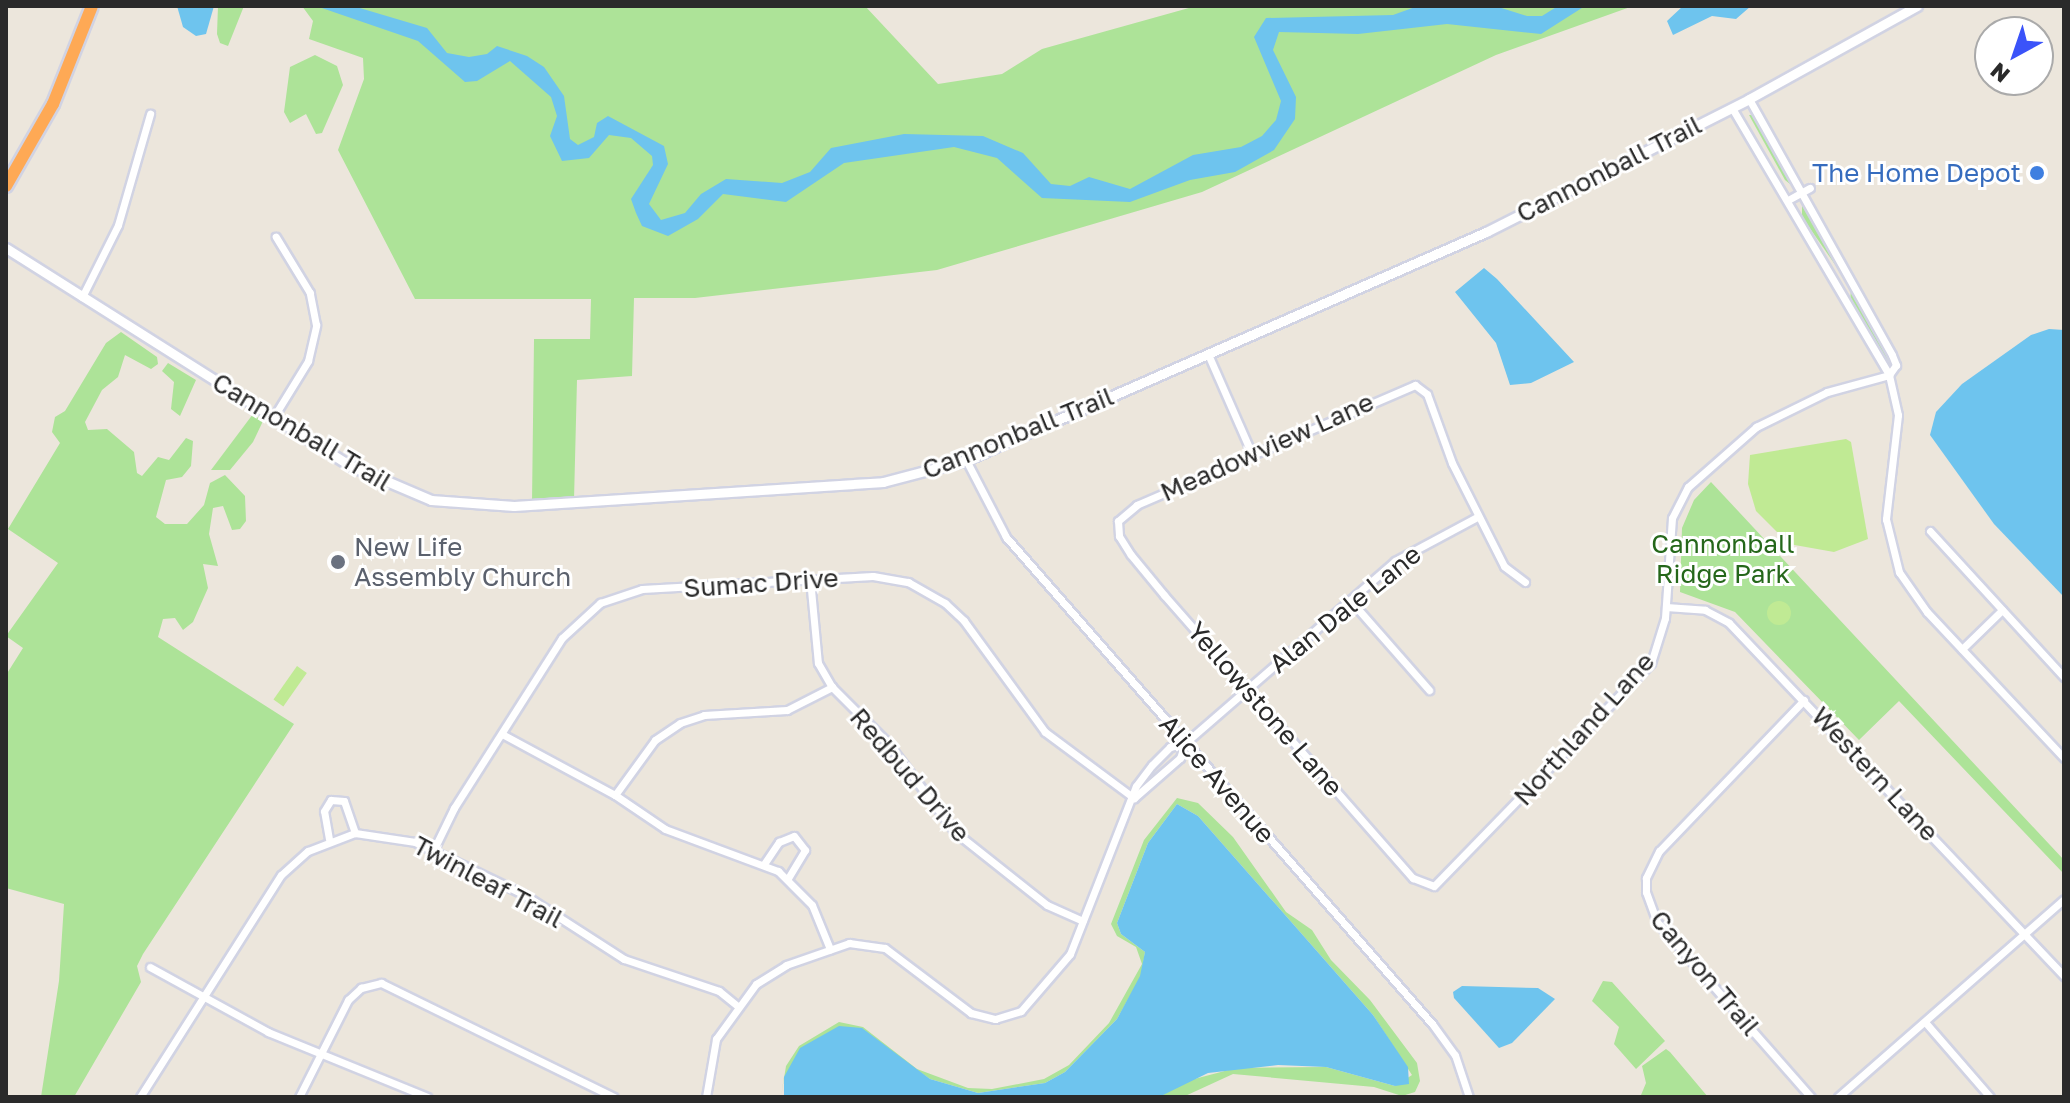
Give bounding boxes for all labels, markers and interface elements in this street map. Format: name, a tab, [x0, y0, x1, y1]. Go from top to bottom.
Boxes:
north arrow	[1974, 16, 2054, 96]
text: N	[1984, 58, 2015, 89]
street label: Cannonball Trail	[1511, 109, 1707, 229]
place label: The Home Depot	[1812, 157, 2021, 189]
marker: The Home Depot	[2028, 164, 2046, 182]
street label: Cannonball Trail	[207, 366, 397, 498]
street label: Cannonball Trail	[918, 380, 1118, 486]
street label: Meadowview Lane	[1156, 386, 1378, 508]
park label: Cannonball Ridge Park	[1651, 528, 1795, 590]
place label: New Life Assembly Church	[354, 531, 571, 592]
street label: Alan Dale Lane	[1263, 538, 1427, 680]
marker: New Life Assembly Church	[329, 553, 347, 571]
street label: Sumac Drive	[683, 562, 839, 604]
street label: Yellowstone Lane	[1181, 616, 1349, 802]
street label: Northland Lane	[1507, 646, 1661, 812]
street label: Western Lane	[1805, 701, 1945, 847]
street label: Redbud Drive	[843, 702, 977, 848]
street label: Alice Avenue	[1153, 708, 1281, 850]
street label: Twinleaf Trail	[408, 829, 568, 935]
street label: Canyon Trail	[1644, 904, 1766, 1042]

